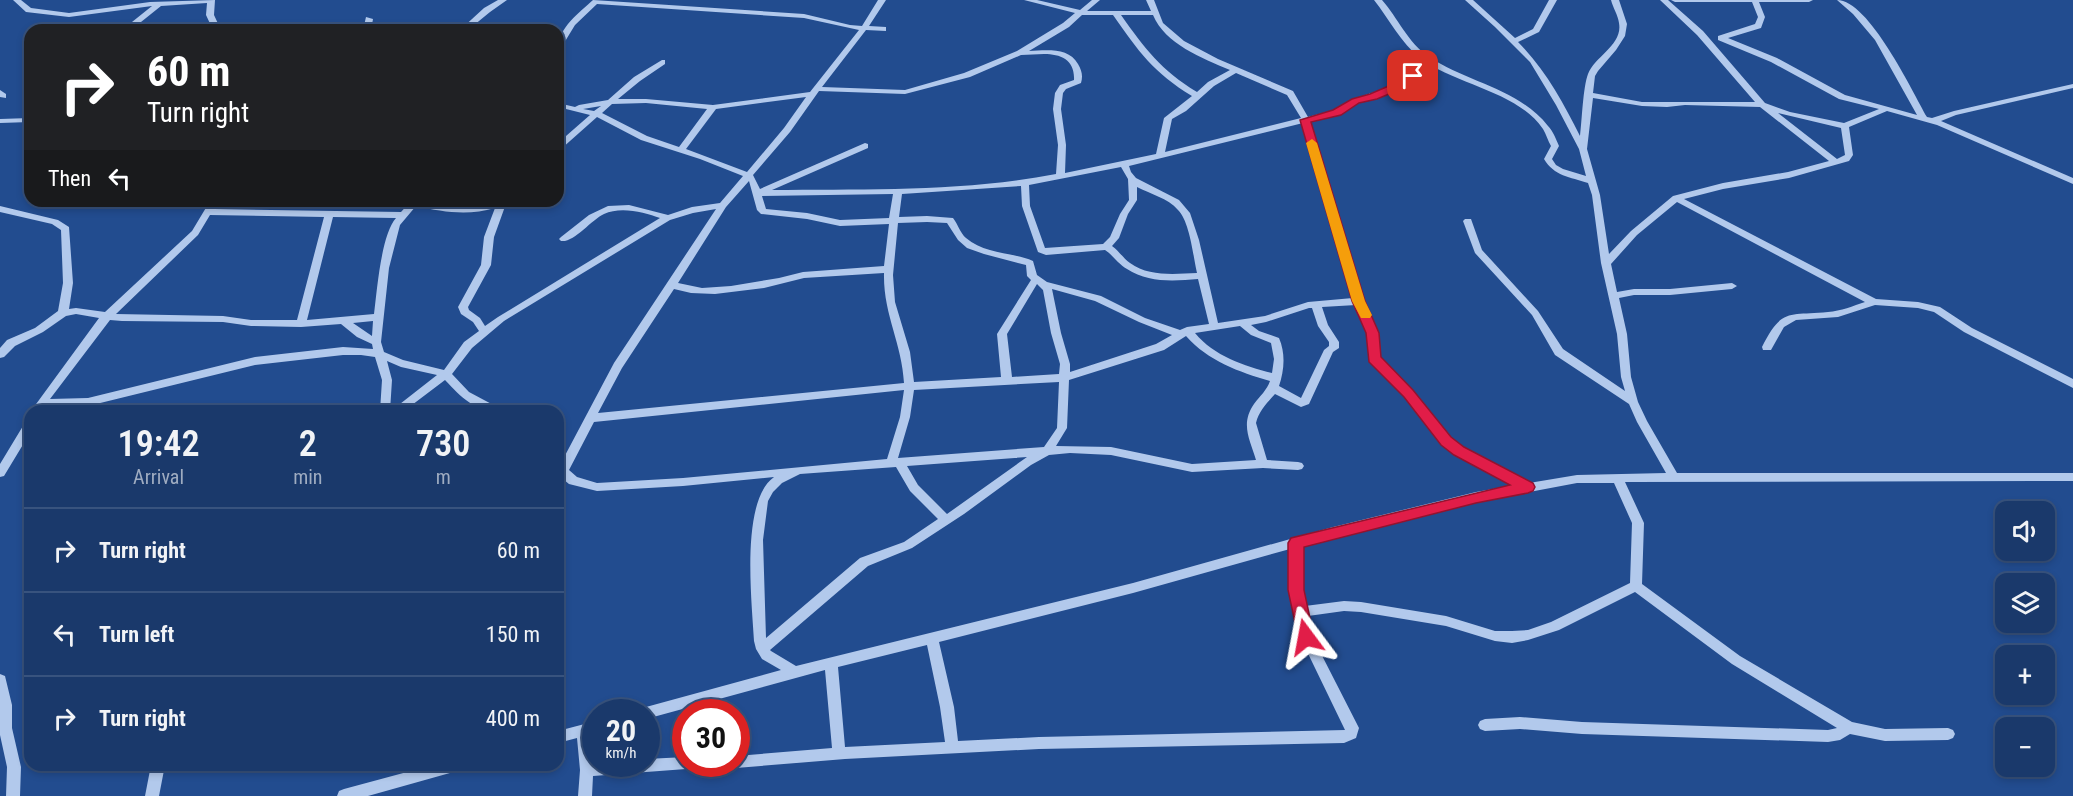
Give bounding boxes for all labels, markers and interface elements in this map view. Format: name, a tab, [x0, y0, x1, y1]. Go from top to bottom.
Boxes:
text: 60 m	[147, 47, 230, 96]
icon: right	[48, 48, 126, 126]
pin	[1387, 50, 1438, 101]
icon: arrive	[1396, 59, 1429, 92]
text: Turn right	[147, 97, 249, 129]
icon: left	[103, 162, 136, 195]
text: Then	[48, 166, 91, 191]
text: 19:42	[118, 423, 200, 465]
text: 2	[299, 423, 317, 465]
text: 730	[416, 423, 470, 465]
text: Arrival	[133, 465, 184, 489]
text: min	[293, 465, 322, 489]
text: m	[436, 465, 451, 489]
map controls	[1995, 501, 2055, 777]
button: sound	[1995, 501, 2055, 561]
icon: right	[48, 534, 81, 567]
text: Turn right	[99, 538, 186, 563]
text: 60 m	[497, 538, 540, 563]
button: layers	[1995, 573, 2055, 633]
position arrow	[1274, 605, 1338, 669]
icon: left	[48, 618, 81, 651]
text: Turn left	[99, 622, 174, 647]
text: 150 m	[486, 622, 540, 647]
button: +	[1995, 645, 2055, 705]
speed limit sign: 30	[672, 699, 750, 777]
icon: right	[48, 702, 81, 735]
text: Turn right	[99, 706, 186, 731]
text: 400 m	[486, 706, 540, 731]
text: 20	[606, 713, 636, 748]
button: −	[1995, 717, 2055, 777]
text: km/h	[606, 744, 636, 762]

